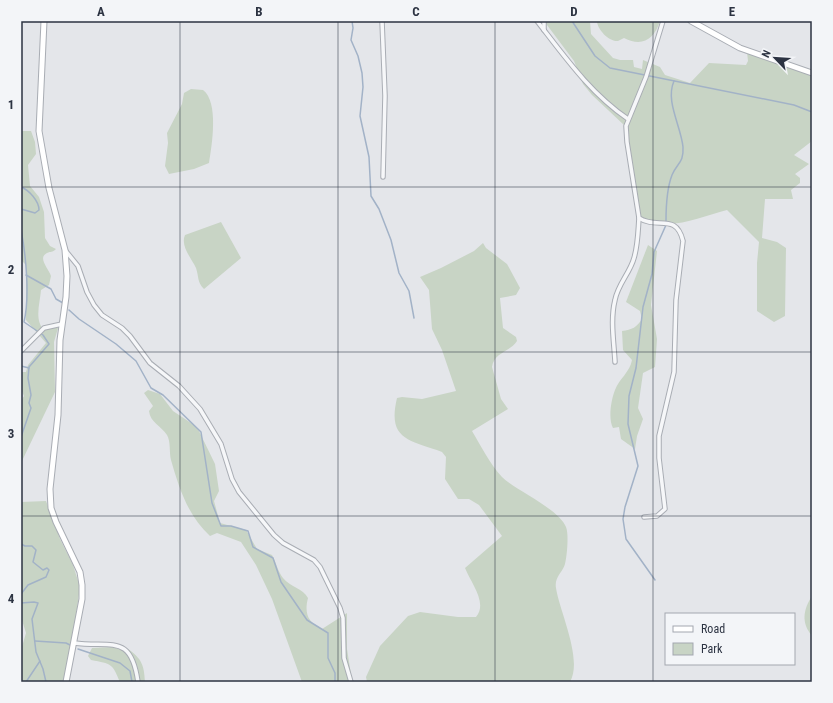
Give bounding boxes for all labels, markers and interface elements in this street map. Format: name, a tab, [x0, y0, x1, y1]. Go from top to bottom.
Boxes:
text: A	[97, 4, 105, 19]
text: B	[255, 4, 263, 19]
text: C	[412, 4, 420, 19]
text: D	[570, 4, 578, 19]
text: E	[729, 4, 736, 19]
north arrow	[755, 38, 795, 78]
text: N	[759, 48, 774, 60]
text: 1	[8, 97, 14, 112]
text: 2	[8, 262, 15, 277]
text: 3	[8, 426, 14, 441]
text: 4	[8, 591, 15, 606]
legend	[665, 613, 795, 665]
text: Road	[701, 622, 725, 636]
text: Park	[701, 642, 723, 656]

